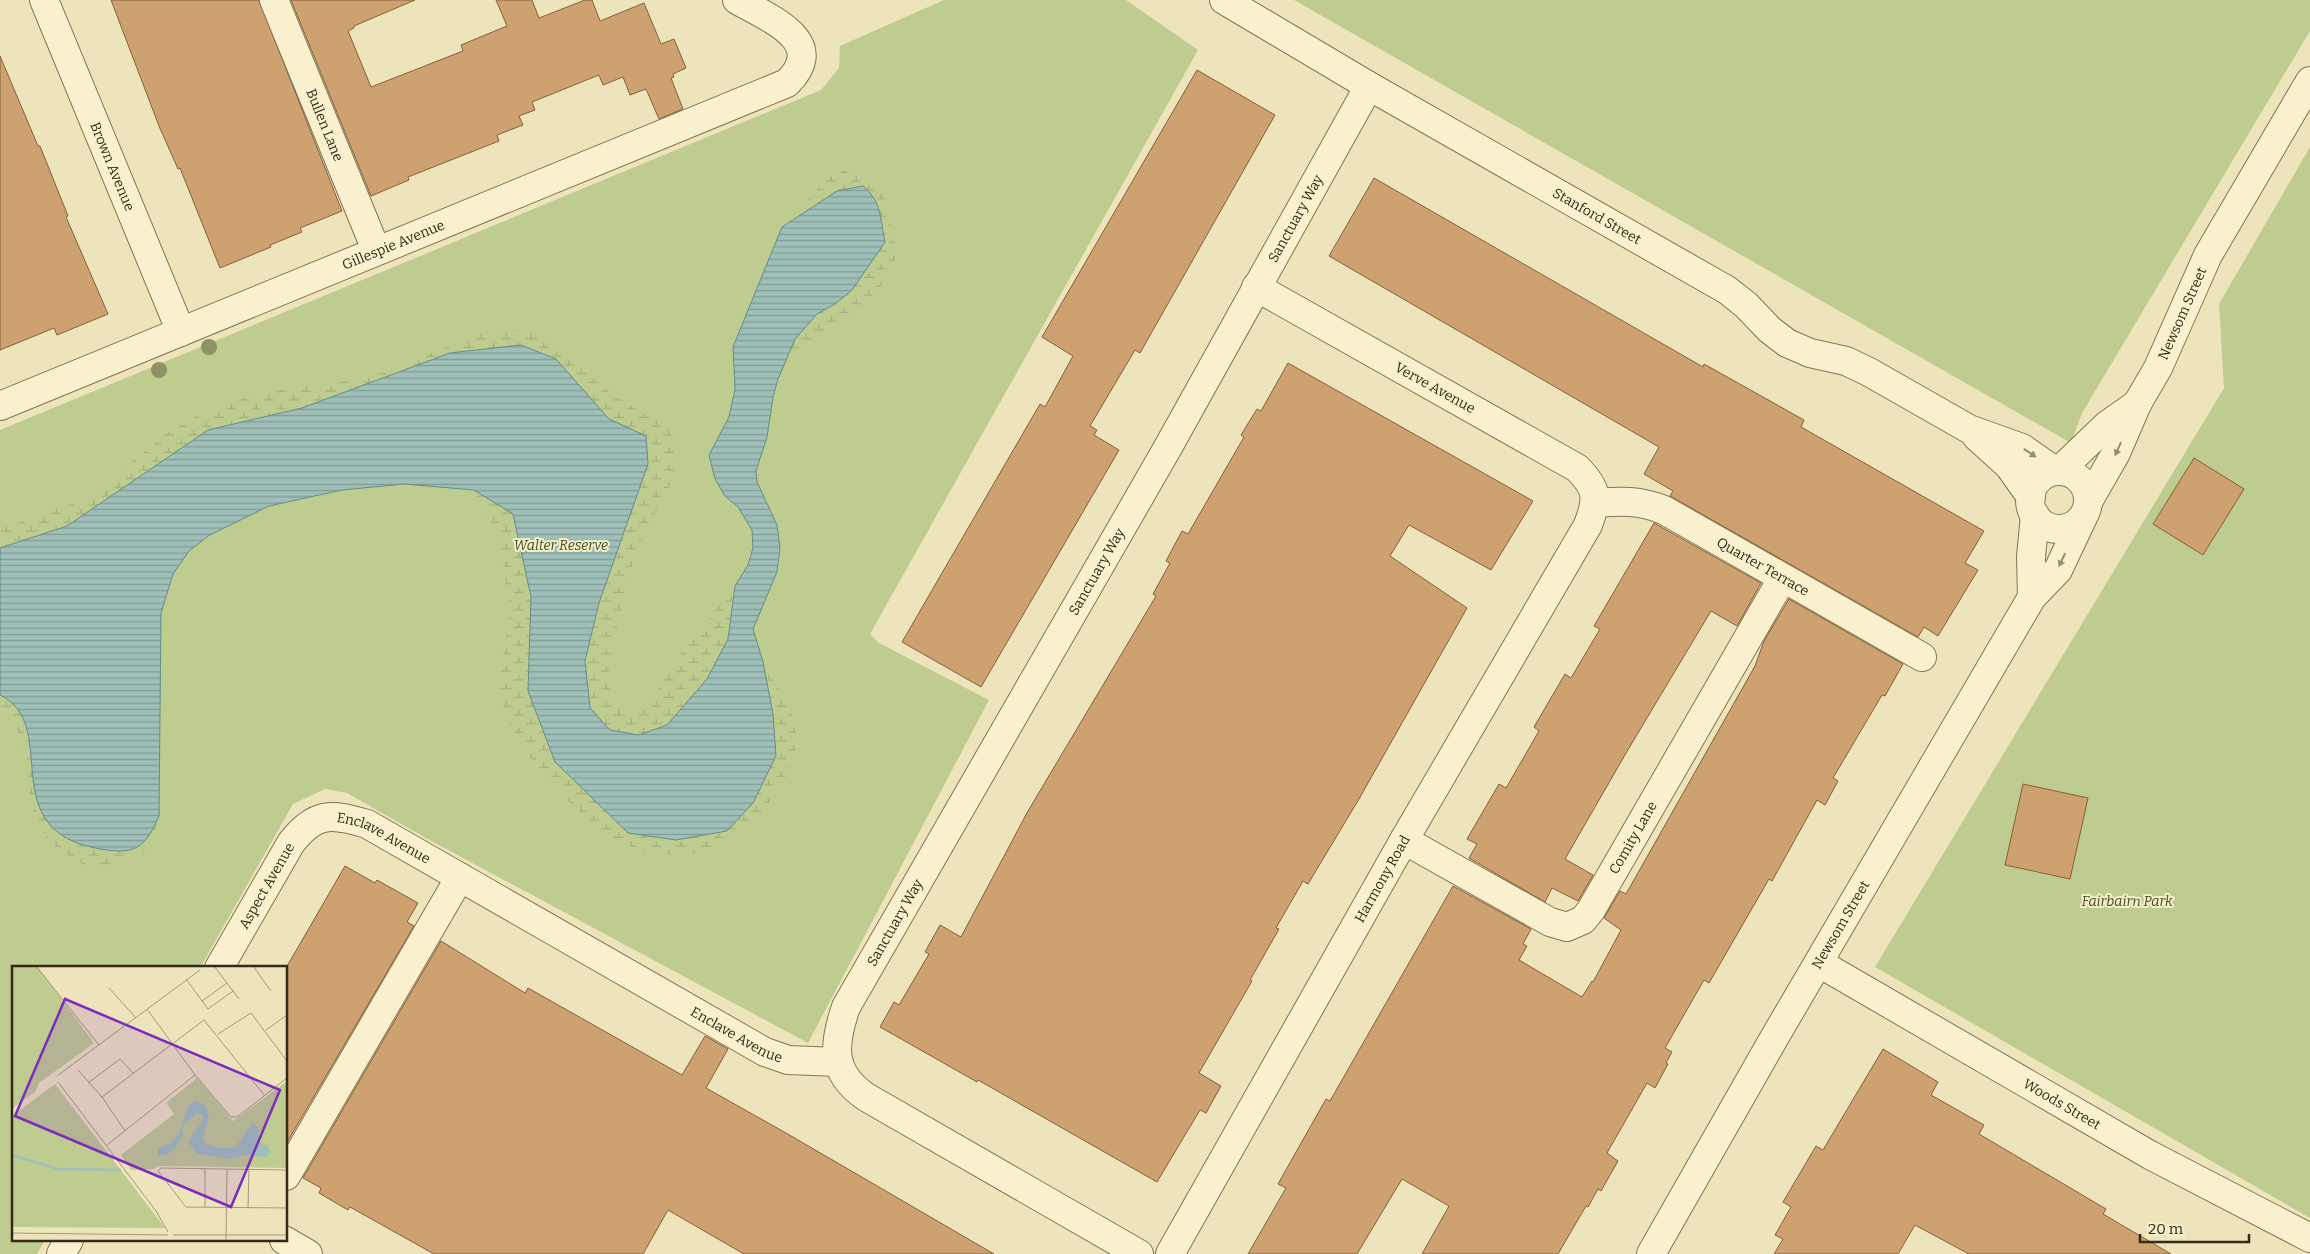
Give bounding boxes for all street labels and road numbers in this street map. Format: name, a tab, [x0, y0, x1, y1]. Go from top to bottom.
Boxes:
street label: Bullen Lane	[303, 86, 347, 164]
street label: Brown Avenue	[87, 119, 139, 213]
street label: Sanctuary Way	[1264, 171, 1327, 265]
street label: Stanford Street	[1550, 184, 1644, 248]
street label: Gillespie Avenue	[339, 216, 447, 273]
street label: Newsom Street	[2154, 264, 2210, 362]
street label: Verve Avenue	[1392, 359, 1478, 417]
street label: Sanctuary Way	[1065, 524, 1129, 618]
street label: Quarter Terrace	[1714, 533, 1812, 599]
street label: Comity Lane	[1605, 798, 1660, 877]
street label: Enclave Avenue	[336, 809, 434, 867]
street label: Harmony Road	[1351, 832, 1413, 925]
street label: Aspect Avenue	[235, 840, 298, 932]
street label: Sanctuary Way	[863, 876, 927, 969]
street label: Newsom Street	[1808, 877, 1873, 972]
street label: Enclave Avenue	[688, 1003, 785, 1066]
street label: Woods Street	[2020, 1075, 2104, 1133]

